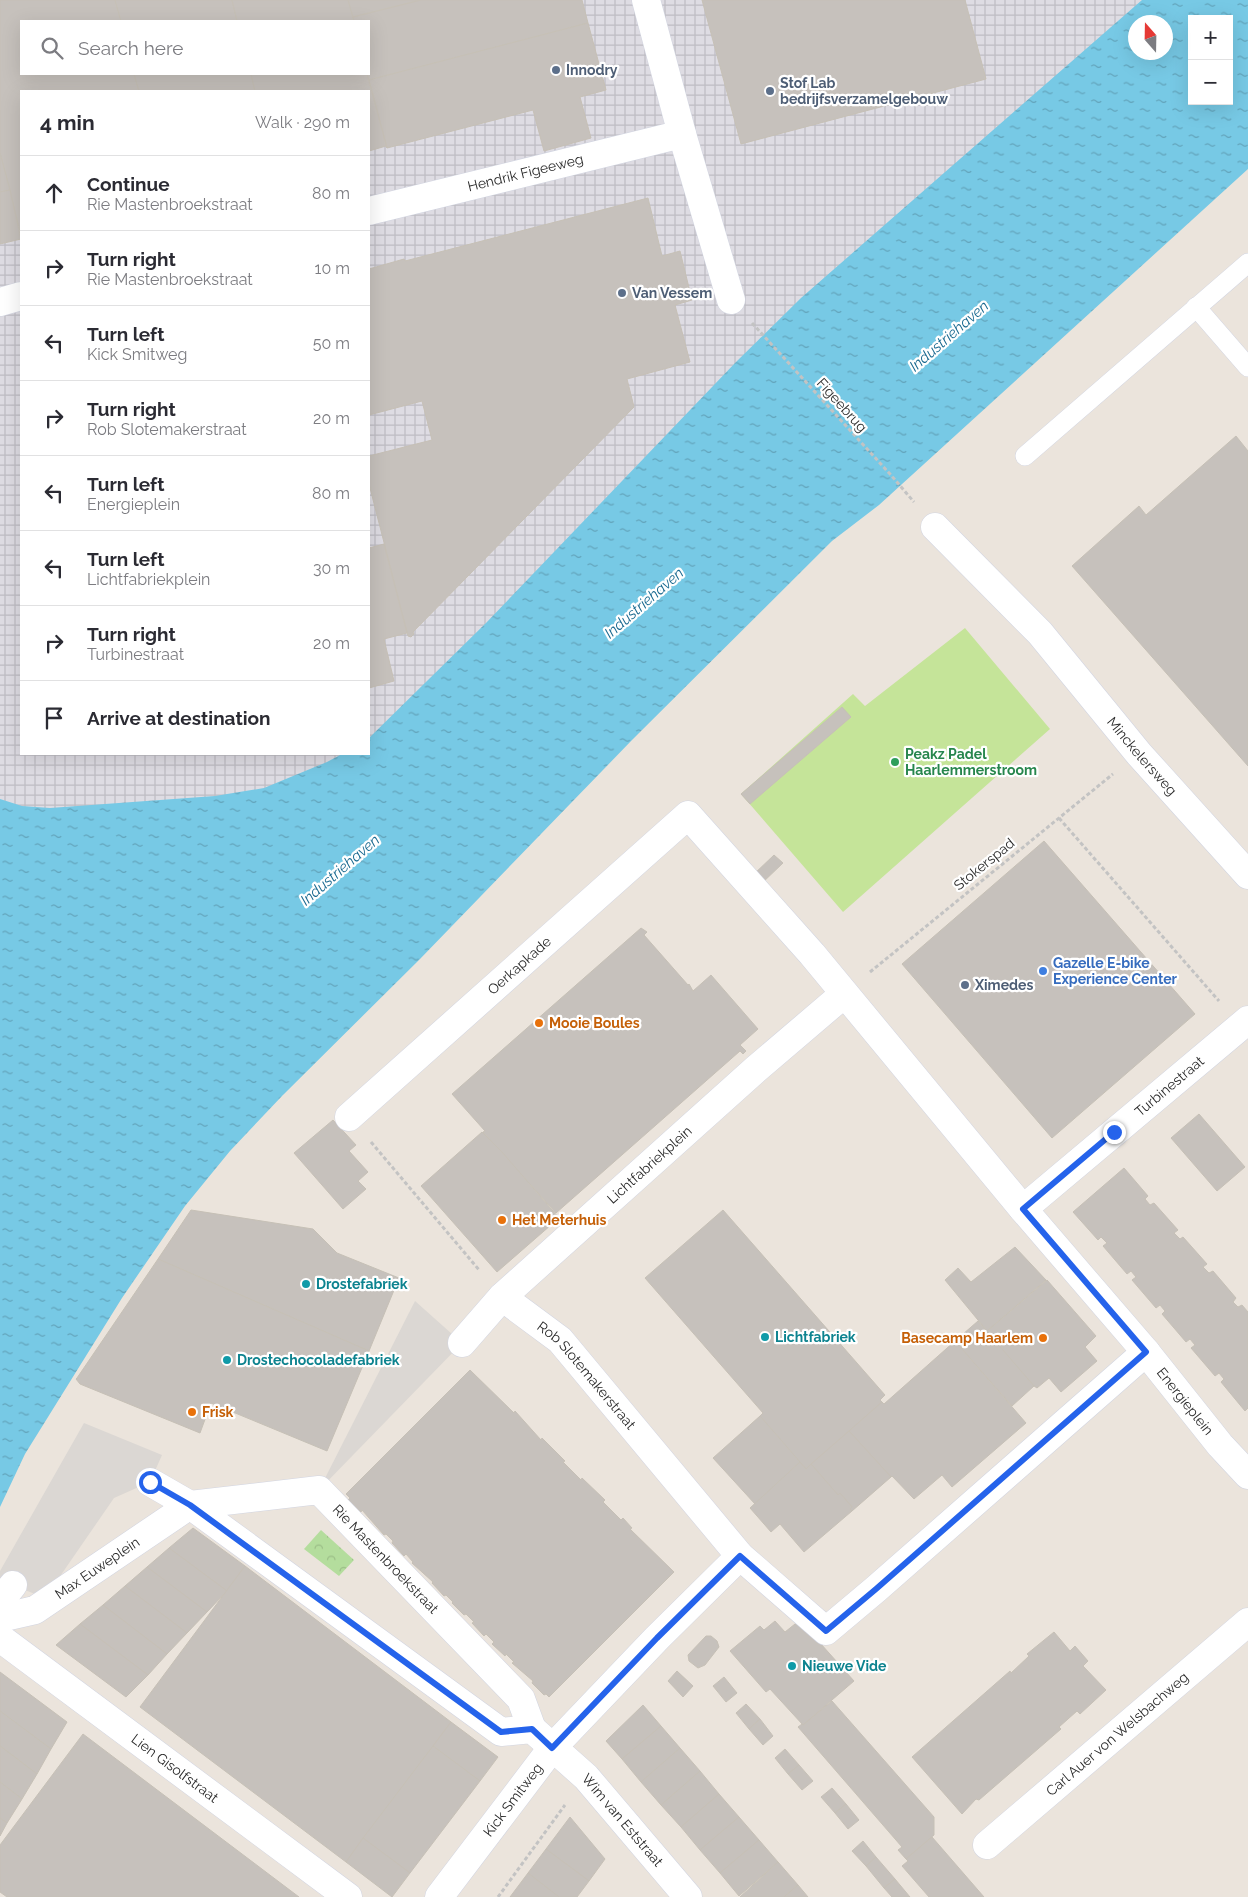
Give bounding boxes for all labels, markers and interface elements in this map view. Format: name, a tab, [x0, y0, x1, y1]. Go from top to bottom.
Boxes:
north arrow	[1128, 15, 1173, 60]
map controls	[1188, 15, 1233, 105]
button: +	[1188, 15, 1233, 60]
search box	[20, 20, 370, 75]
icon: search	[38, 34, 66, 62]
text: Search here	[78, 37, 184, 59]
button: −	[1188, 60, 1233, 105]
place label: Innodry	[566, 62, 618, 78]
marker: Innodry	[550, 64, 562, 76]
place label: Stof Lab bedrijfsverzamelgebouw	[780, 75, 948, 107]
marker: Stof Lab bedrijfsverzamelgebouw	[764, 85, 776, 97]
text: 4 min	[40, 110, 95, 135]
text: Walk · 290 m	[255, 113, 350, 132]
street label: Hendrik Figeeweg	[466, 151, 585, 194]
text: Continue	[87, 173, 170, 195]
icon: ahead	[40, 179, 68, 207]
text: 80 m	[312, 184, 350, 203]
text: Rie Mastenbroekstraat	[87, 195, 253, 214]
text: Turn right	[87, 248, 176, 270]
icon: right	[40, 254, 68, 282]
text: 10 m	[315, 259, 350, 278]
text: Rie Mastenbroekstraat	[87, 270, 253, 289]
place label: Van Vessem	[632, 285, 712, 301]
marker: Van Vessem	[616, 287, 628, 299]
water label: Industriehaven	[906, 297, 992, 375]
text: Turn left	[87, 323, 164, 345]
icon: left	[40, 329, 68, 357]
text: 50 m	[313, 334, 350, 353]
text: Kick Smitweg	[87, 345, 187, 364]
street label: Figeebrug	[814, 375, 870, 435]
text: Turn right	[87, 398, 176, 420]
icon: right	[40, 404, 68, 432]
text: 20 m	[313, 409, 350, 428]
text: Rob Slotemakerstraat	[87, 420, 247, 439]
text: Turn left	[87, 473, 164, 495]
icon: left	[40, 479, 68, 507]
text: 80 m	[312, 484, 350, 503]
text: Energieplein	[87, 495, 180, 514]
text: Turn left	[87, 548, 164, 570]
icon: left	[40, 554, 68, 582]
text: 30 m	[313, 559, 350, 578]
water label: Industriehaven	[601, 564, 687, 642]
text: Lichtfabriekplein	[87, 570, 210, 589]
text: Turn right	[87, 623, 176, 645]
icon: right	[40, 629, 68, 657]
text: 20 m	[313, 634, 350, 653]
text: Turbinestraat	[87, 645, 184, 664]
icon: arrive	[40, 704, 68, 732]
text: Arrive at destination	[87, 707, 271, 729]
street label: Minckelersweg	[1104, 714, 1180, 798]
place label: Peakz Padel Haarlemmerstroom	[905, 746, 1037, 778]
marker: Peakz Padel Haarlemmerstroom	[889, 756, 901, 768]
water label: Industriehaven	[297, 831, 383, 909]
street label: Stokerspad	[951, 835, 1017, 893]
street label: Oerkapkade	[484, 933, 554, 998]
place label: Gazelle E-bike Experience Center	[1053, 955, 1178, 987]
marker: Gazelle E-bike Experience Center	[1037, 965, 1049, 977]
place label: Ximedes	[974, 977, 1033, 993]
marker: Ximedes	[959, 979, 971, 991]
place label: Mooie Boules	[549, 1015, 640, 1031]
marker: Mooie Boules	[533, 1017, 545, 1029]
street label: Turbinestraat	[1132, 1052, 1207, 1120]
route end	[1103, 1121, 1126, 1144]
street label: Lichtfabriekplein	[604, 1123, 695, 1207]
place label: Het Meterhuis	[512, 1212, 606, 1228]
marker: Het Meterhuis	[496, 1214, 508, 1226]
place label: Drostefabriek	[316, 1276, 408, 1292]
marker: Drostefabriek	[300, 1278, 312, 1290]
street label: Rob Slotemakerstraat	[534, 1318, 639, 1433]
place label: Lichtfabriek	[775, 1329, 856, 1345]
place label: Basecamp Haarlem	[901, 1330, 1033, 1346]
marker: Lichtfabriek	[759, 1331, 771, 1343]
marker: Basecamp Haarlem	[1037, 1332, 1049, 1344]
place label: Drostechocoladefabriek	[237, 1352, 400, 1368]
marker: Drostechocoladefabriek	[221, 1354, 233, 1366]
street label: Energieplein	[1154, 1364, 1217, 1438]
place label: Frisk	[202, 1404, 234, 1420]
marker: Frisk	[186, 1406, 198, 1418]
route start	[139, 1471, 162, 1494]
street label: Rie Mastenbroekstraat	[330, 1501, 442, 1617]
street label: Max Euweplein	[52, 1534, 142, 1602]
place label: Nieuwe Vide	[802, 1658, 887, 1674]
marker: Nieuwe Vide	[786, 1660, 798, 1672]
street label: Carl Auer von Welsbachweg	[1043, 1669, 1191, 1799]
street label: Lien Gisolfstraat	[128, 1731, 222, 1806]
street label: Kick Smitweg	[480, 1760, 546, 1840]
street label: Wim van Eststraat	[579, 1770, 667, 1870]

